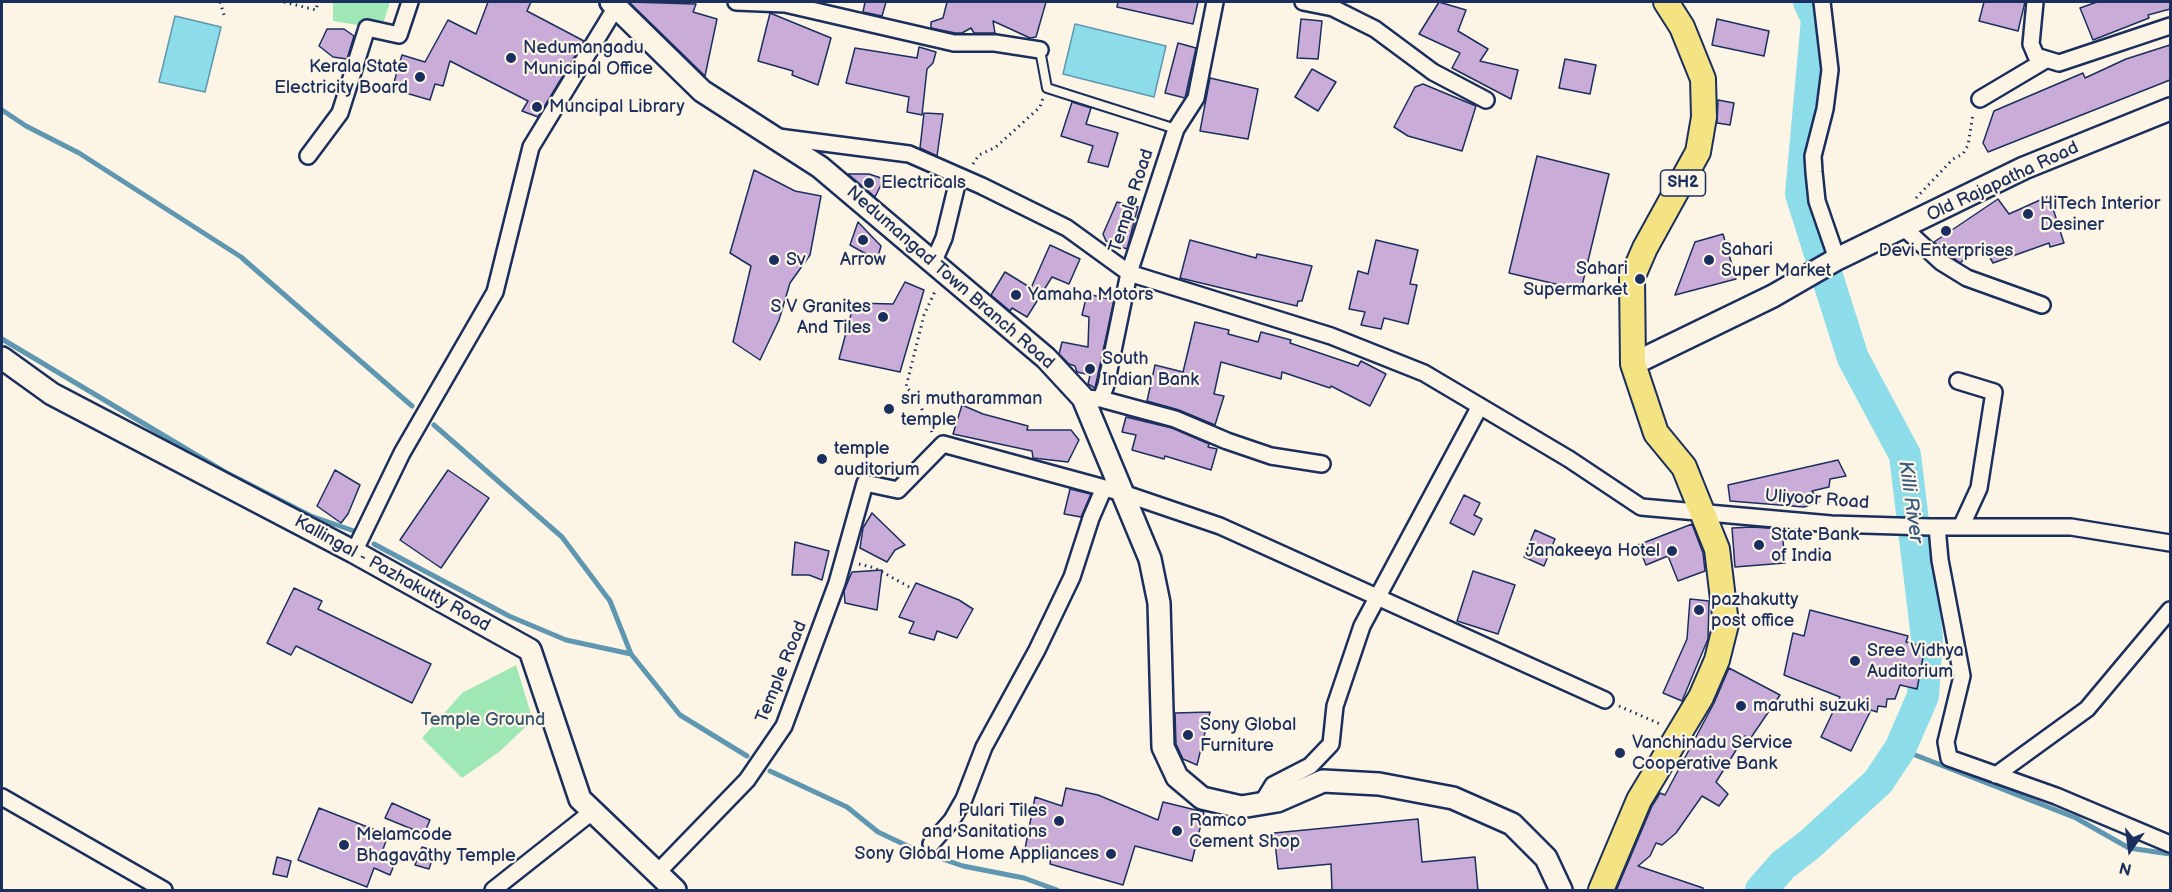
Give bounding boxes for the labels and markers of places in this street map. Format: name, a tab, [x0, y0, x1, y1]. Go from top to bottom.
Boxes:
place label: Nedumangadu Municipal Office	[523, 37, 653, 80]
marker: Nedumangadu Municipal Office	[504, 51, 518, 65]
place label: Kerala State Electricity Board	[274, 56, 408, 98]
marker: Kerala State Electricity Board	[413, 70, 427, 84]
place label: Muncipal Library	[549, 96, 685, 118]
marker: Muncipal Library	[530, 100, 544, 114]
place label: Electricals	[881, 172, 966, 194]
marker: Electricals	[862, 176, 876, 190]
place label: HiTech Interior Desiner	[2040, 193, 2160, 236]
marker: HiTech Interior Desiner	[2021, 207, 2035, 221]
marker: Devi Enterprises	[1939, 224, 1953, 238]
marker: Arrow	[856, 233, 870, 247]
place label: Sahari Super Market	[1721, 239, 1831, 282]
place label: Devi Enterprises	[1879, 240, 2013, 262]
place label: Sv	[786, 249, 806, 271]
place label: Arrow	[840, 249, 886, 271]
marker: Sv	[767, 253, 781, 267]
marker: Sahari Super Market	[1702, 253, 1716, 267]
place label: Sahari Supermarket	[1523, 258, 1628, 300]
marker: Sahari Supermarket	[1633, 272, 1647, 286]
place label: Yamaha Motors	[1028, 284, 1153, 306]
marker: Yamaha Motors	[1009, 288, 1023, 302]
place label: S V Granites And Tiles	[771, 296, 871, 338]
marker: S V Granites And Tiles	[876, 310, 890, 324]
place label: South Indian Bank	[1102, 348, 1199, 391]
marker: South Indian Bank	[1083, 362, 1097, 376]
place label: sri mutharamman temple	[901, 388, 1042, 430]
marker: sri mutharamman temple	[882, 402, 896, 416]
place label: temple auditorium	[834, 438, 920, 480]
marker: temple auditorium	[815, 452, 829, 466]
place label: State Bank of India	[1771, 524, 1859, 566]
marker: State Bank of India	[1752, 538, 1766, 552]
place label: Janakeeya Hotel	[1525, 540, 1660, 562]
marker: Janakeeya Hotel	[1665, 544, 1679, 558]
place label: pazhakutty post office	[1711, 589, 1798, 632]
marker: pazhakutty post office	[1692, 603, 1706, 617]
place label: Sree Vidhya Auditorium	[1867, 640, 1964, 682]
marker: Sree Vidhya Auditorium	[1848, 654, 1862, 668]
place label: maruthi suzuki	[1753, 695, 1870, 717]
marker: maruthi suzuki	[1734, 699, 1748, 713]
place label: Sony Global Furniture	[1200, 714, 1296, 756]
marker: Sony Global Furniture	[1181, 728, 1195, 742]
place label: Vanchinadu Service Cooperative Bank	[1632, 732, 1793, 774]
marker: Vanchinadu Service Cooperative Bank	[1613, 746, 1627, 760]
place label: Pulari Tiles and Sanitations	[922, 800, 1047, 842]
place label: Ramco Cement Shop	[1189, 810, 1300, 852]
marker: Pulari Tiles and Sanitations	[1052, 814, 1066, 828]
place label: Melamcode Bhagavathy Temple	[356, 824, 516, 866]
marker: Ramco Cement Shop	[1170, 824, 1184, 838]
marker: Melamcode Bhagavathy Temple	[337, 838, 351, 852]
place label: Sony Global Home Appliances	[855, 843, 1099, 865]
marker: Sony Global Home Appliances	[1104, 847, 1118, 861]

